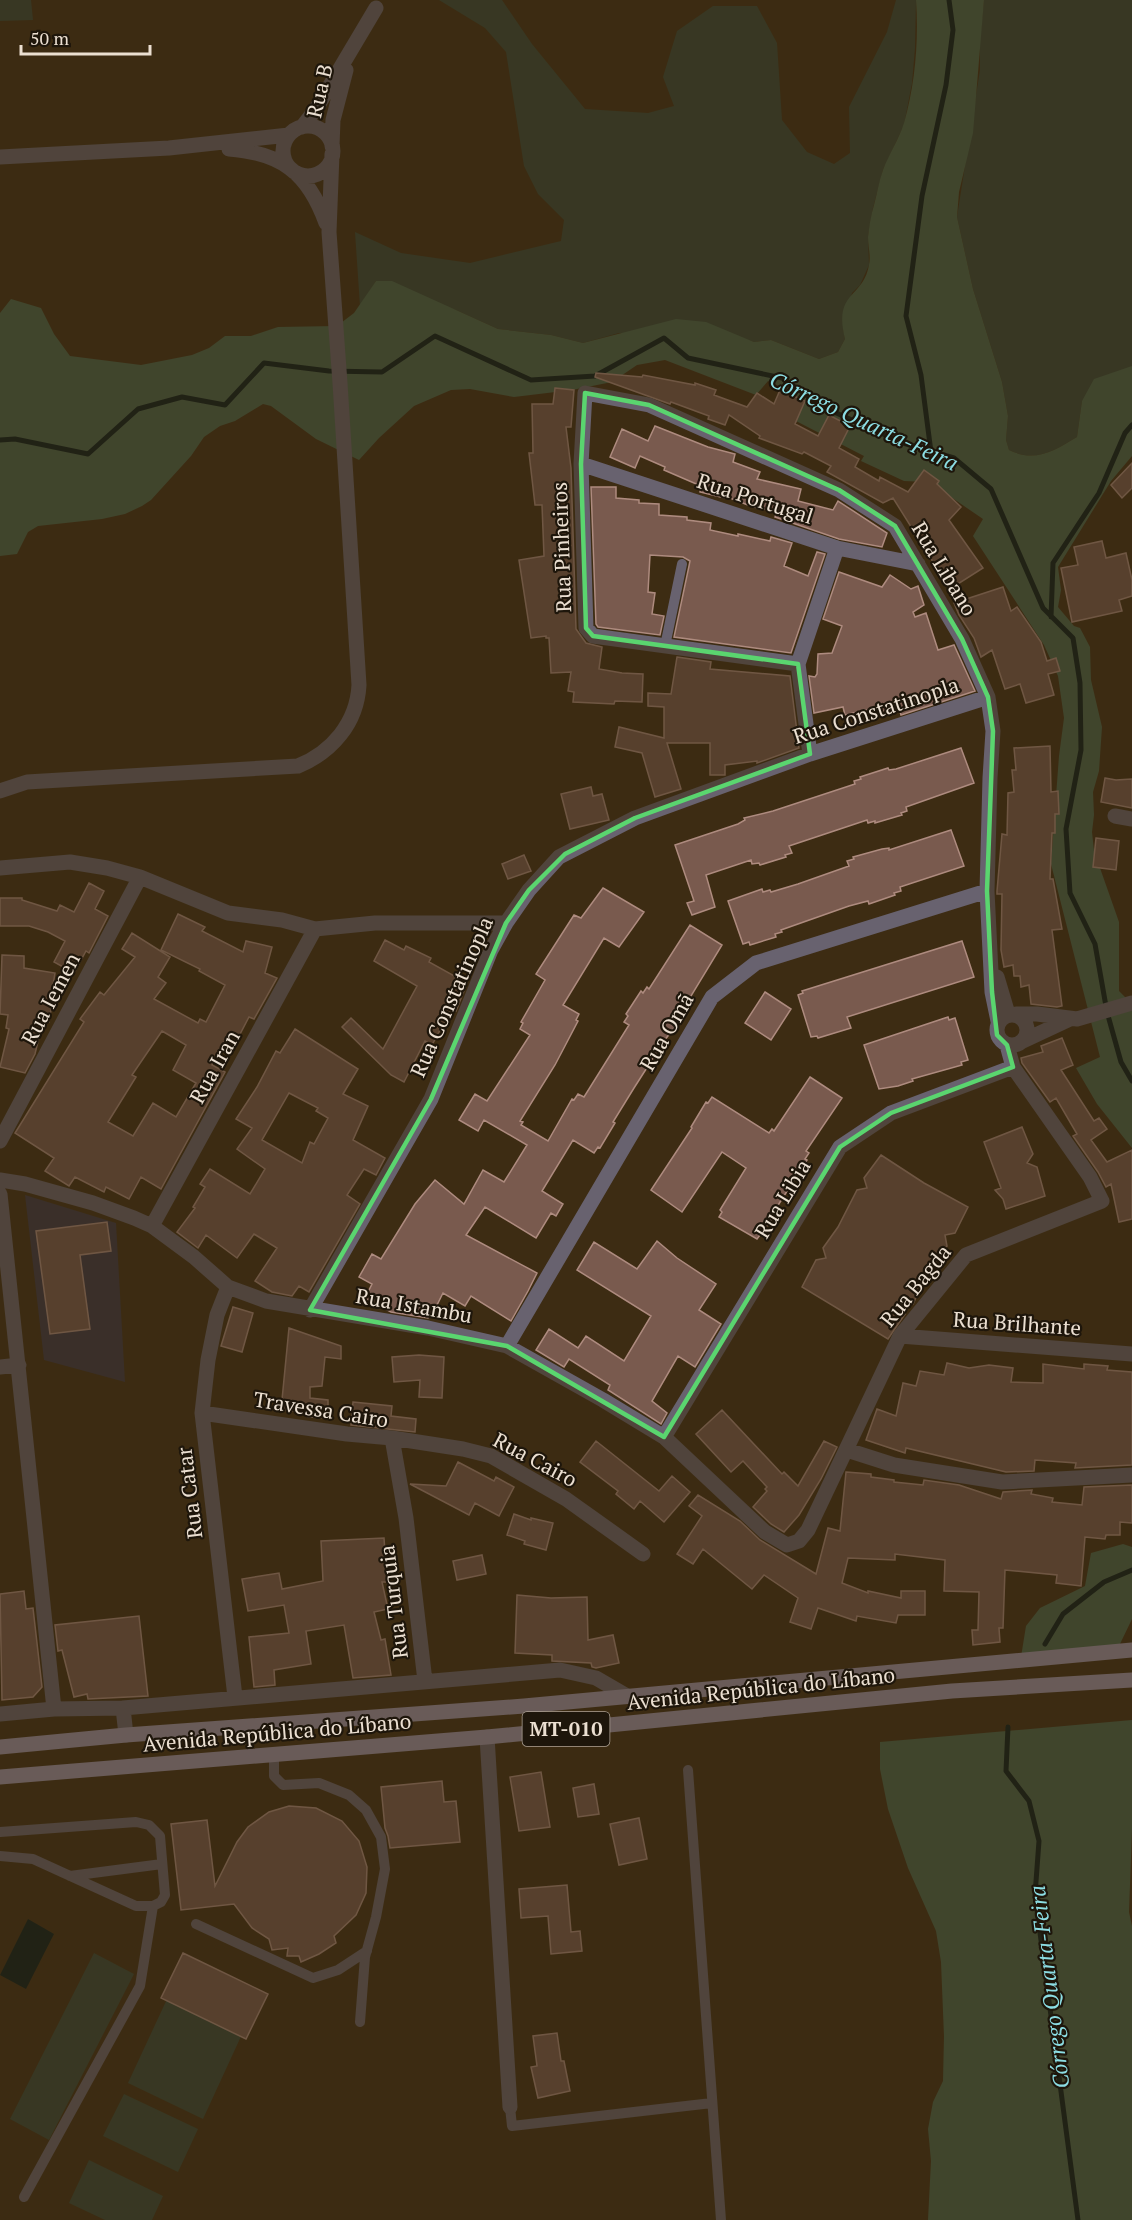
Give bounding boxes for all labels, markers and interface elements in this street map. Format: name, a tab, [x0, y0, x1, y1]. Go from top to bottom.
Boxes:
scale bar	[21, 18, 150, 56]
text: 50 m	[30, 26, 70, 50]
street label: Rua B	[299, 61, 339, 120]
water label: Córrego Quarta-Feira	[765, 364, 963, 477]
street label: Rua Portugal	[694, 466, 817, 530]
street label: Rua Pinheiros	[545, 481, 577, 613]
street label: Rua Libano	[906, 516, 984, 621]
street label: Rua Constatinopla	[789, 670, 963, 750]
street label: Rua Constatinopla	[403, 912, 499, 1081]
street label: Rua Iemen	[14, 947, 86, 1049]
street label: Rua Omã	[633, 987, 700, 1075]
street label: Rua Iran	[183, 1024, 246, 1108]
street label: Rua Libia	[748, 1154, 817, 1243]
street label: Rua Bagda	[874, 1238, 957, 1332]
street label: Rua Istambu	[354, 1281, 475, 1329]
street label: Rua Brilhante	[952, 1305, 1082, 1341]
street label: Travessa Cairo	[252, 1385, 390, 1433]
street label: Rua Cairo	[489, 1425, 582, 1493]
street label: Rua Catar	[170, 1446, 208, 1540]
street label: Rua Turquia	[372, 1543, 414, 1660]
street label: Avenida República do Líbano	[626, 1660, 896, 1716]
street label: Avenida República do Líbano	[142, 1706, 412, 1758]
road number: MT-010	[522, 1712, 610, 1746]
water label: Córrego Quarta-Feira	[1022, 1884, 1075, 2090]

